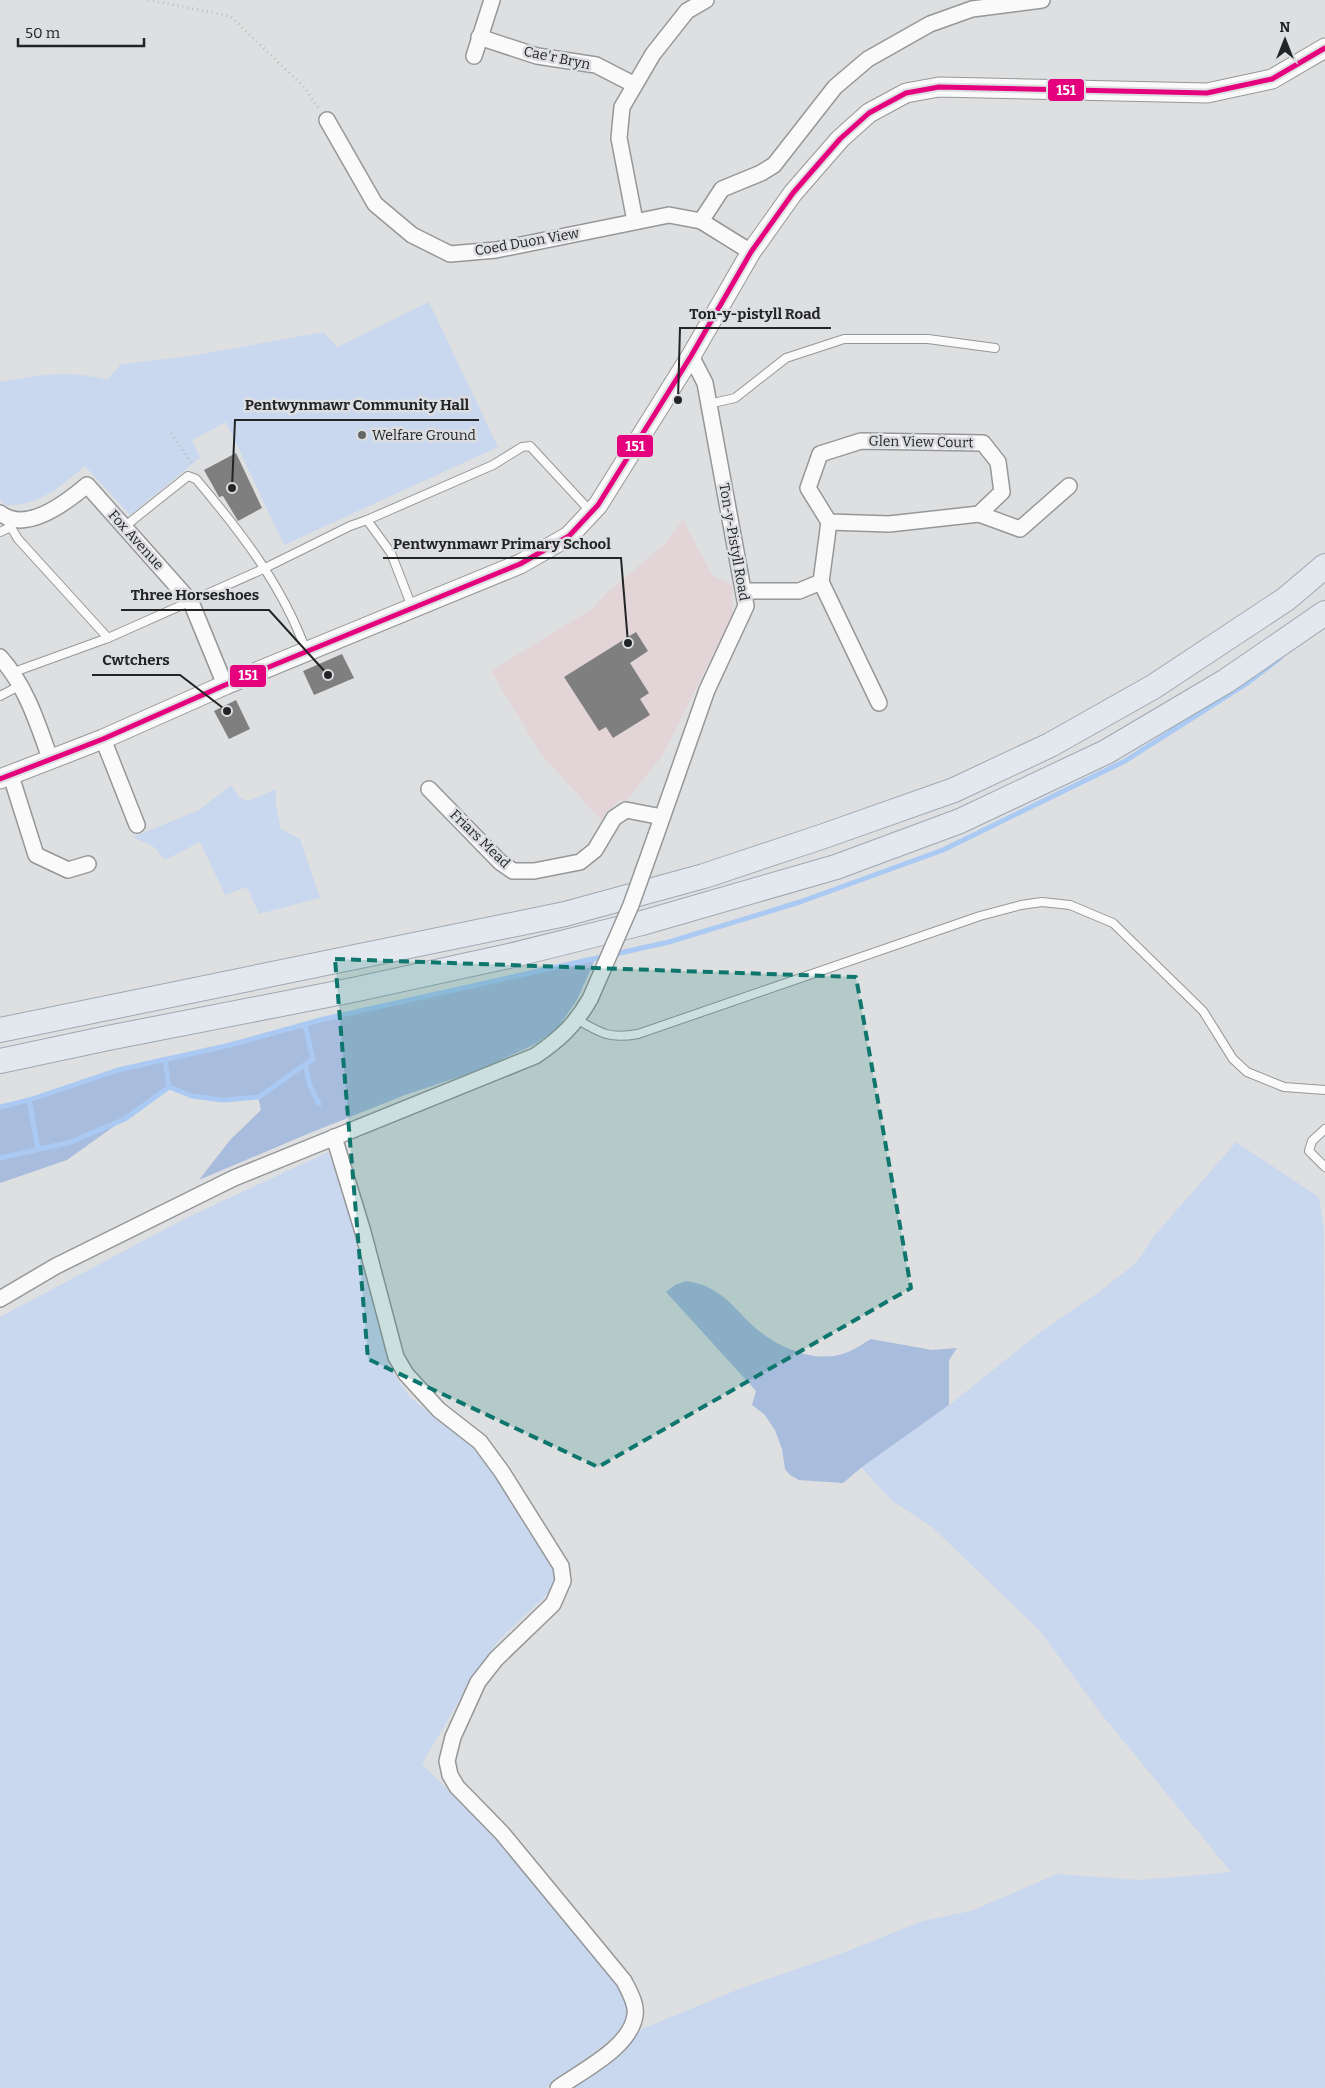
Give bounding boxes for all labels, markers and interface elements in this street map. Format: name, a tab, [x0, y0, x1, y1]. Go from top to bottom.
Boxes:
scale bar	[18, 15, 144, 47]
north arrow	[1260, 15, 1310, 65]
text: N	[1280, 19, 1291, 36]
text: 50 m	[25, 24, 61, 42]
street label: Cae'r Bryn	[522, 43, 592, 73]
line badge: 151	[1047, 78, 1085, 102]
text: 151	[1056, 82, 1076, 99]
street label: Coed Duon View	[474, 224, 581, 260]
callout: Ton-y-pistyll Road	[680, 298, 831, 328]
text: Ton-y-pistyll Road	[689, 305, 821, 323]
callout: Pentwynmawr Community Hall	[235, 390, 479, 420]
text: Pentwynmawr Community Hall	[245, 396, 470, 414]
place label: Welfare Ground	[372, 427, 476, 444]
marker: Welfare Ground	[356, 429, 368, 441]
street label: Glen View Court	[868, 433, 974, 451]
line badge: 151	[616, 434, 654, 458]
text: 151	[625, 438, 645, 455]
street label: Ton-y-Pistyll Road	[715, 482, 753, 602]
street label: Fox Avenue	[105, 507, 167, 573]
callout: Pentwynmawr Primary School	[383, 528, 621, 558]
text: Pentwynmawr Primary School	[393, 535, 611, 553]
callout: Three Horseshoes	[121, 580, 269, 610]
text: Three Horseshoes	[131, 586, 259, 604]
callout: Cwtchers	[92, 645, 180, 675]
text: Cwtchers	[102, 651, 170, 669]
line badge: 151	[229, 664, 267, 688]
text: 151	[238, 667, 258, 684]
street label: Friars Mead	[447, 806, 513, 872]

